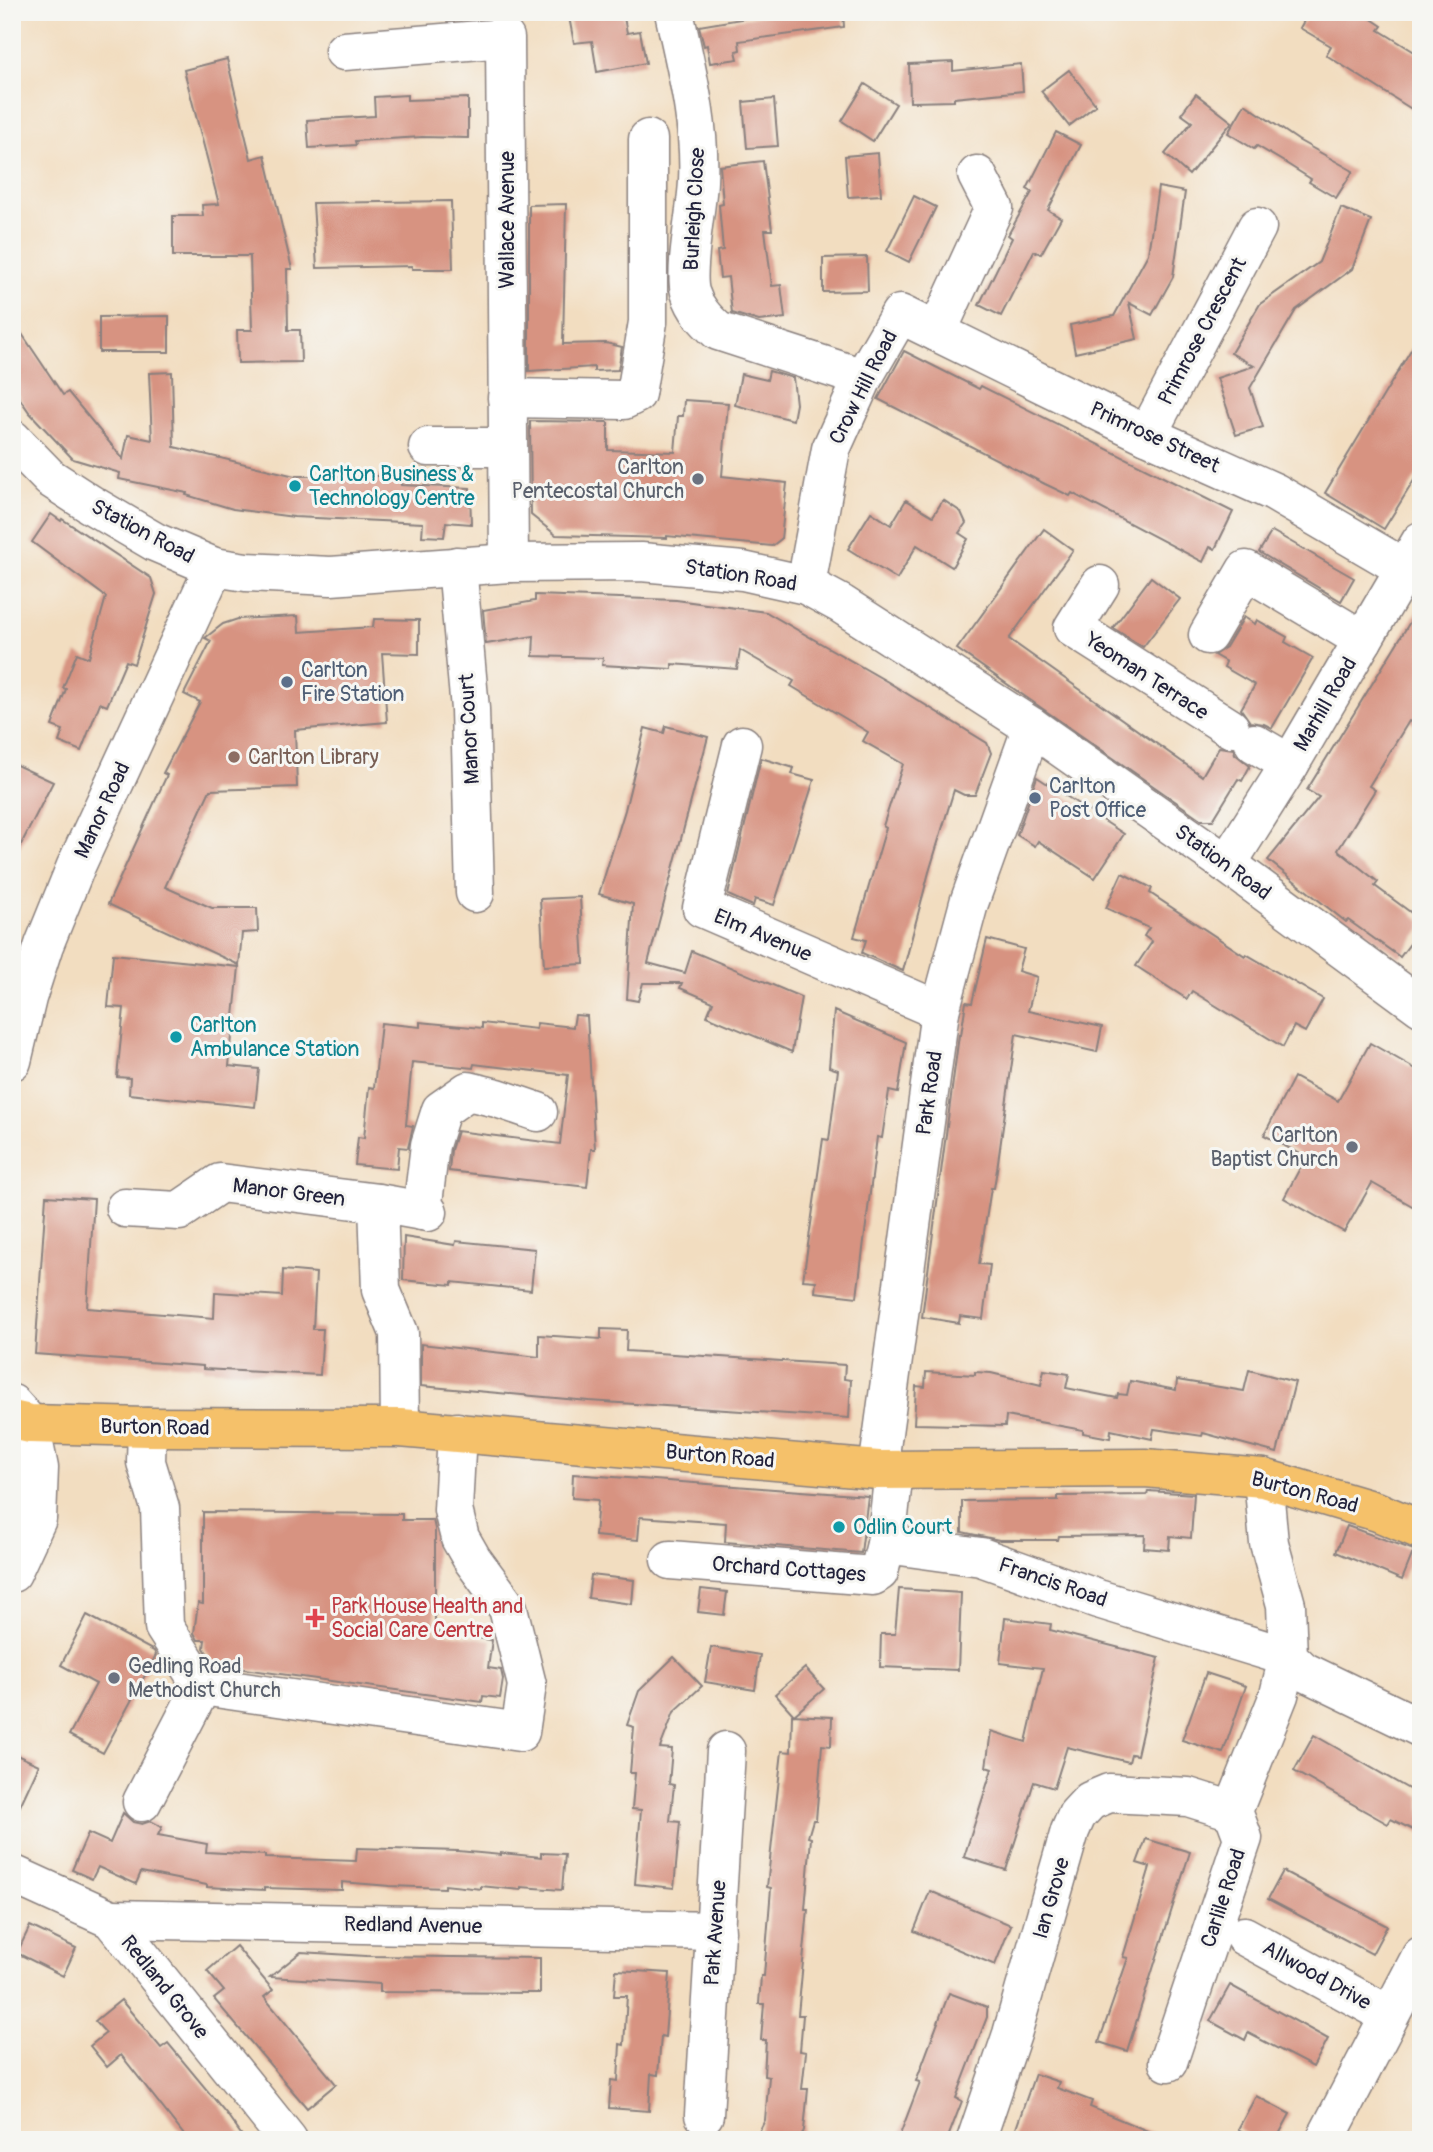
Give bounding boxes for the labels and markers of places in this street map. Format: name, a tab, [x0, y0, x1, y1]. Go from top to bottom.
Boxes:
place label: Carlton Pentecostal Church	[511, 454, 684, 505]
place label: Carlton Business & Technology Centre	[309, 461, 475, 512]
marker: Carlton Pentecostal Church	[690, 471, 706, 487]
marker: Carlton Business & Technology Centre	[287, 478, 303, 494]
place label: Carlton Fire Station	[301, 657, 404, 708]
marker: Carlton Fire Station	[279, 674, 295, 690]
place label: Carlton Library	[248, 744, 379, 771]
marker: Carlton Library	[226, 749, 242, 765]
place label: Carlton Post Office	[1049, 773, 1147, 824]
marker: Carlton Post Office	[1027, 790, 1043, 806]
place label: Carlton Ambulance Station	[190, 1012, 359, 1063]
marker: Carlton Ambulance Station	[168, 1029, 184, 1045]
place label: Carlton Baptist Church	[1210, 1122, 1338, 1173]
marker: Carlton Baptist Church	[1344, 1139, 1360, 1155]
place label: Odlin Court	[853, 1514, 953, 1541]
marker: Odlin Court	[831, 1519, 847, 1535]
place label: Park House Health and Social Care Centre	[331, 1593, 524, 1644]
marker: Park House Health and Social Care Centre	[305, 1608, 325, 1628]
place label: Gedling Road Methodist Church	[128, 1653, 281, 1704]
marker: Gedling Road Methodist Church	[106, 1670, 122, 1686]

